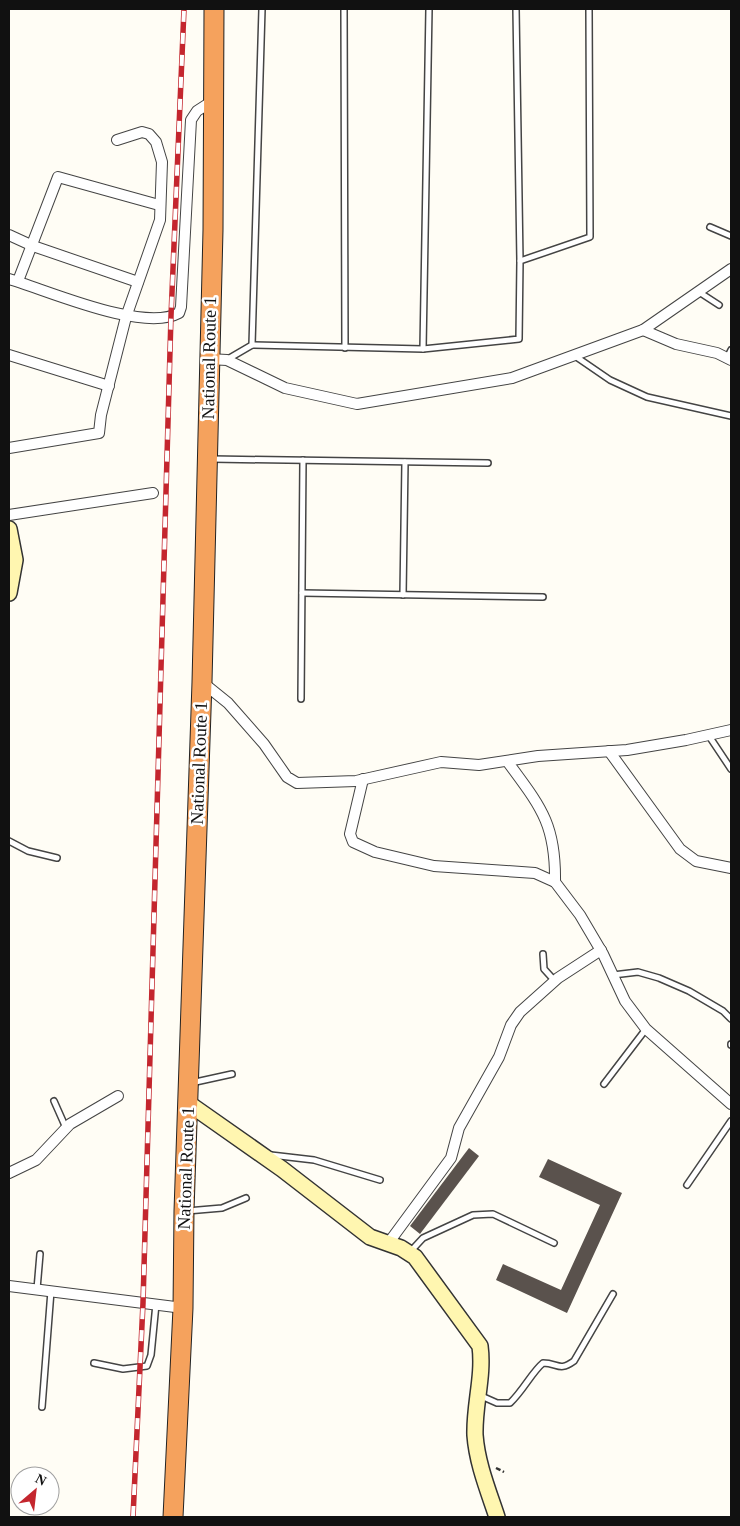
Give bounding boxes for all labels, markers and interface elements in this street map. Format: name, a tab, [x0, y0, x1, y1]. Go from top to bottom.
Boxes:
street label: National Route 1	[198, 296, 220, 420]
street label: National Route 1	[187, 701, 211, 825]
street label: National Route 1	[174, 1106, 198, 1230]
north arrow	[10, 1466, 60, 1516]
text: N	[33, 1471, 49, 1489]

